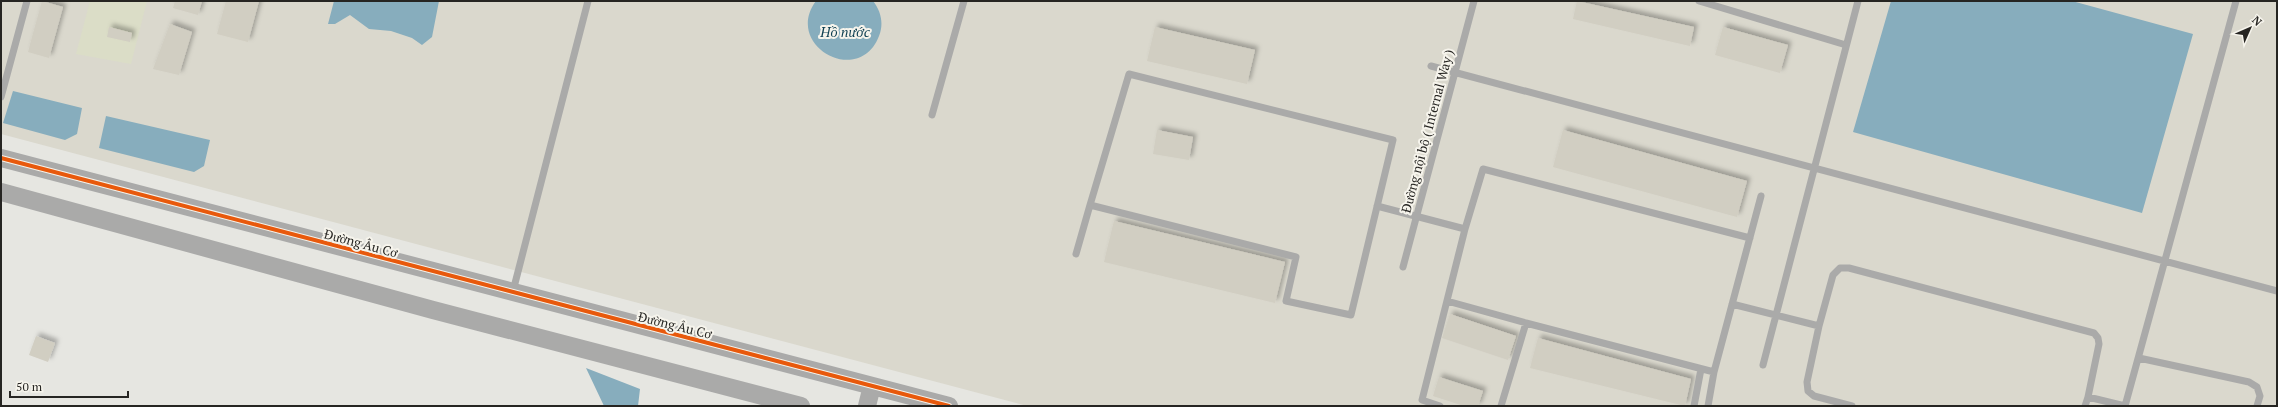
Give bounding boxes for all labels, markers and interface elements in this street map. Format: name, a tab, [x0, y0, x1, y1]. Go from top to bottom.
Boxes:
north arrow	[2230, 8, 2270, 48]
text: N	[2249, 13, 2265, 29]
water label: Hồ nước	[819, 22, 871, 41]
street label: Đường nội bộ ( Internal Way )	[1396, 47, 1458, 215]
street label: Đường Âu Cơ	[322, 225, 401, 262]
street label: Đường Âu Cơ	[636, 307, 715, 343]
scale bar	[10, 373, 128, 399]
text: 50 m	[16, 379, 43, 394]

